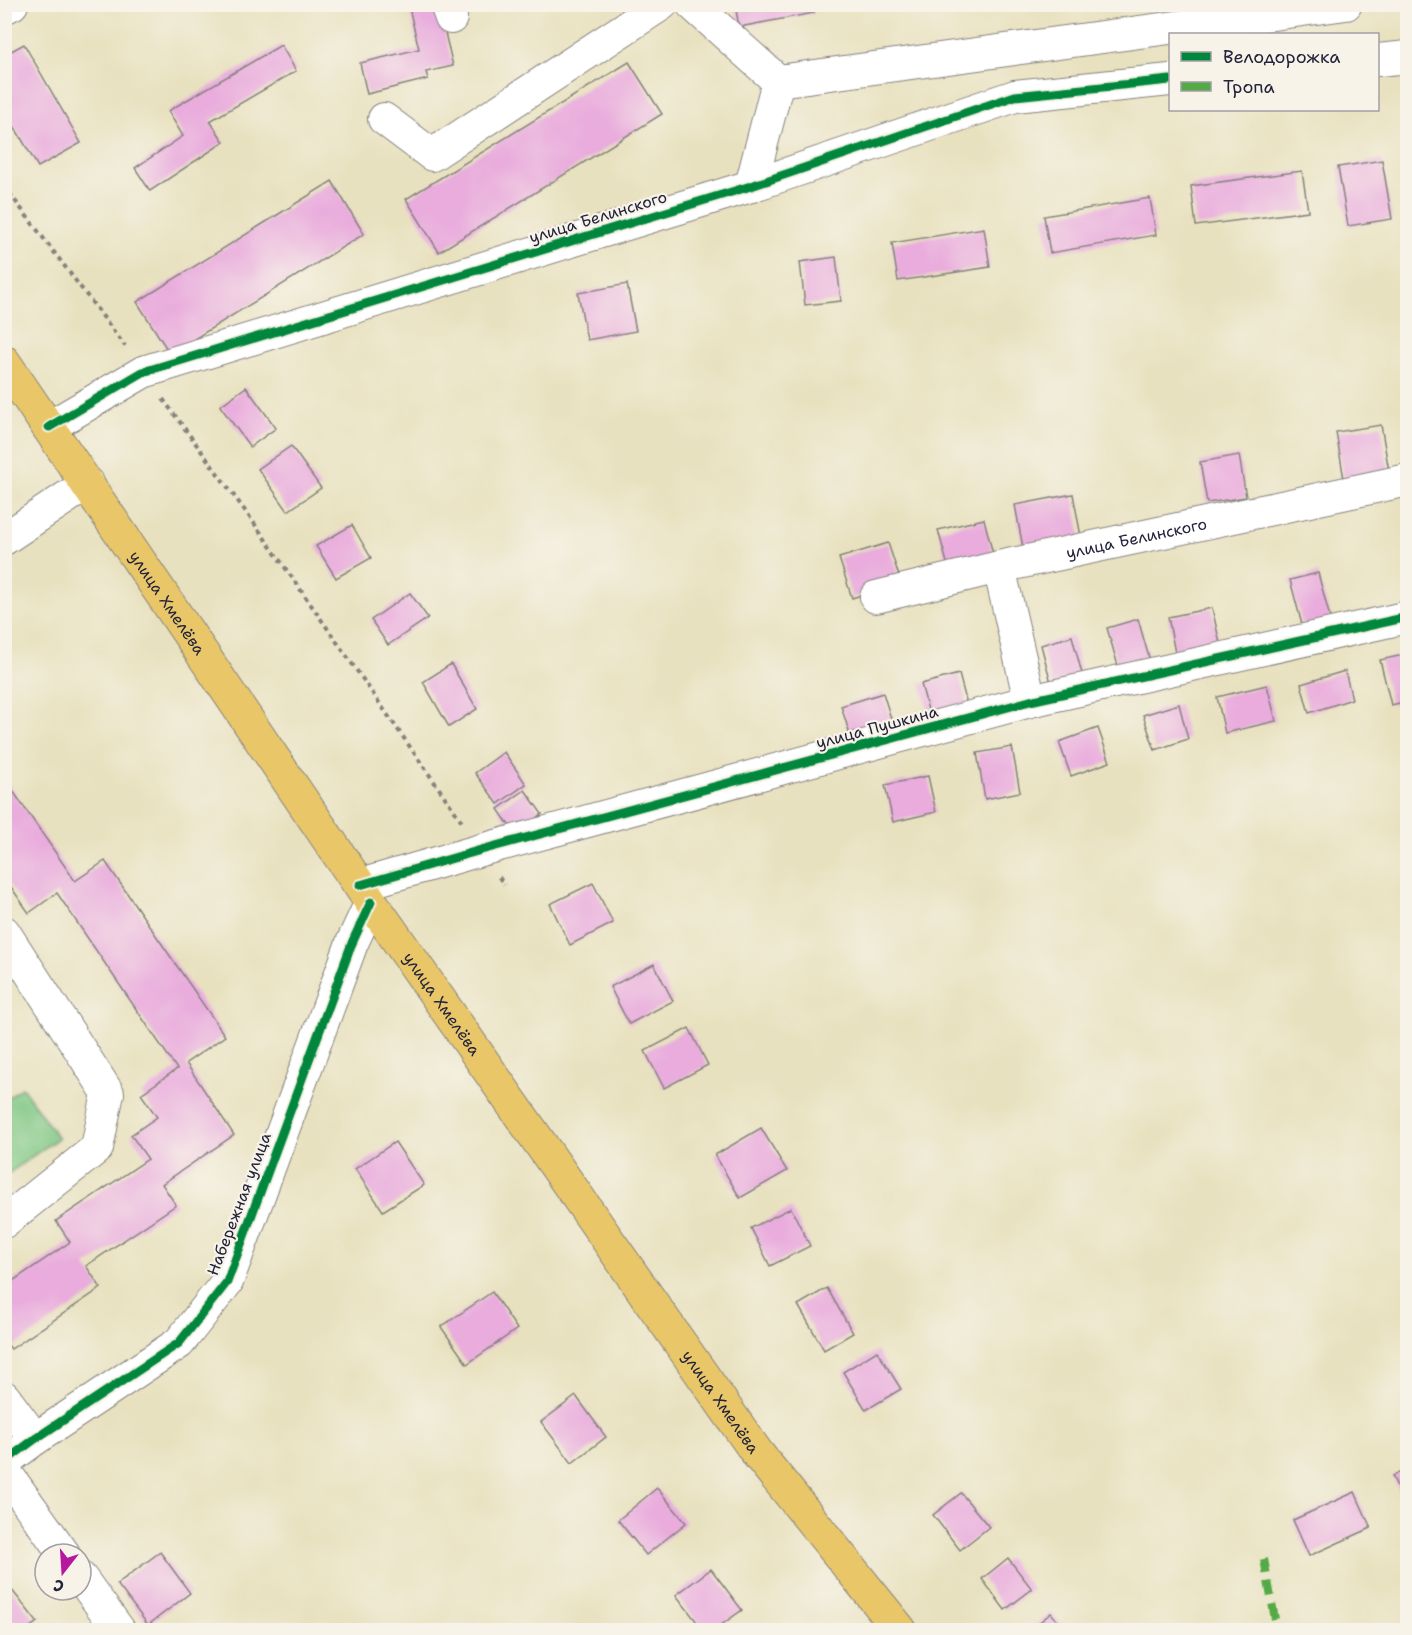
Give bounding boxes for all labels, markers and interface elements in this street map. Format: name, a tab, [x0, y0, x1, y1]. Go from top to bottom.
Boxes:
legend	[1169, 33, 1379, 111]
text: Велодорожка	[1223, 45, 1341, 69]
text: Тропа	[1223, 75, 1275, 99]
street label: улица Белинского	[526, 186, 670, 248]
street label: улица Белинского	[1064, 513, 1209, 563]
street label: улица Хмелёва	[125, 547, 210, 659]
street label: улица Пушкина	[814, 701, 940, 753]
street label: улица Хмелёва	[399, 948, 486, 1059]
street label: Набережная улица	[202, 1129, 276, 1279]
street label: улица Хмелёва	[678, 1346, 765, 1457]
north arrow	[33, 1542, 93, 1602]
text: С	[51, 1574, 67, 1597]

